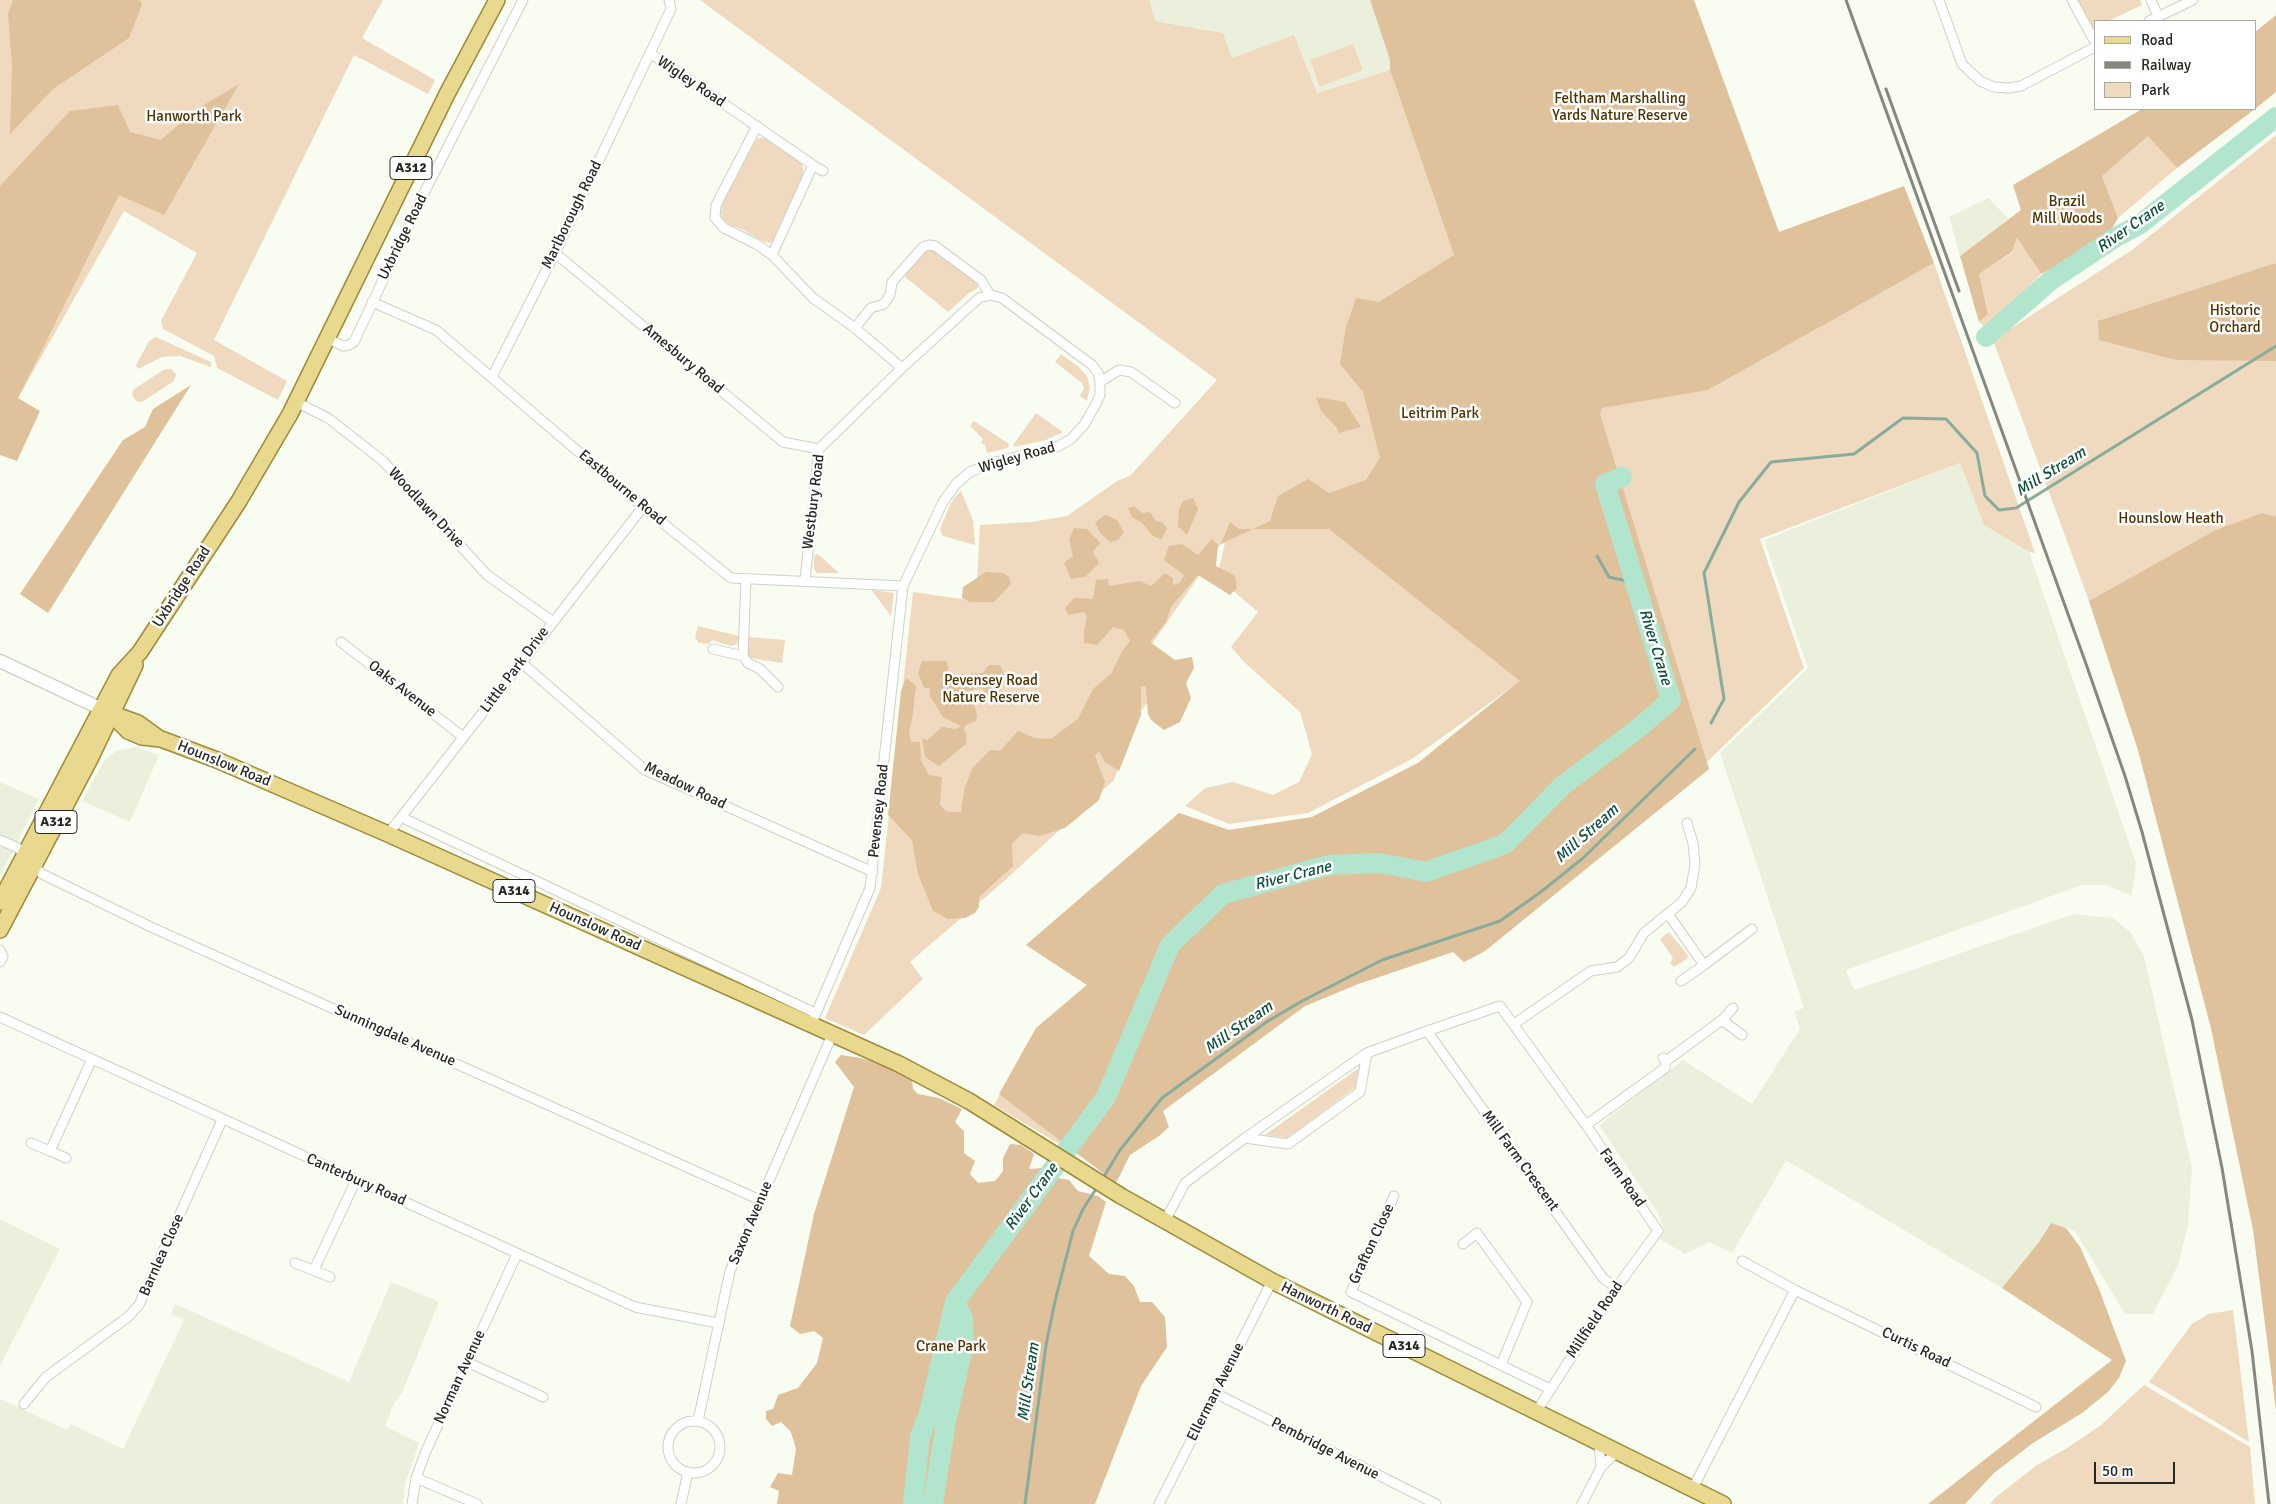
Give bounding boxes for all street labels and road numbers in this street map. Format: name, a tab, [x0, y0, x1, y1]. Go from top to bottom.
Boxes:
street label: Wigley Road	[653, 53, 729, 111]
road number: A312	[390, 156, 432, 180]
street label: Marlborough Road	[538, 158, 606, 272]
street label: Uxbridge Road	[374, 191, 432, 283]
street label: Amesbury Road	[639, 320, 727, 398]
street label: Wigley Road	[977, 438, 1057, 478]
street label: Eastbourne Road	[575, 446, 669, 530]
street label: Westbury Road	[799, 453, 829, 551]
street label: Woodlawn Drive	[384, 464, 468, 552]
street label: Uxbridge Road	[149, 543, 215, 631]
street label: Little Park Drive	[477, 624, 553, 716]
street label: Oaks Avenue	[364, 657, 440, 721]
street label: Hounslow Road	[175, 737, 273, 791]
street label: Meadow Road	[641, 758, 729, 814]
street label: Pevensey Road	[865, 763, 893, 859]
road number: A312	[35, 810, 77, 834]
road number: A314	[493, 879, 535, 902]
street label: Hounslow Road	[546, 899, 644, 955]
street label: Sunningdale Avenue	[332, 1001, 458, 1071]
street label: Mill Farm Crescent	[1477, 1107, 1563, 1215]
street label: Farm Road	[1595, 1145, 1649, 1211]
street label: Canterbury Road	[303, 1150, 409, 1210]
street label: Saxon Avenue	[725, 1179, 777, 1267]
street label: Grafton Close	[1346, 1201, 1398, 1287]
street label: Barnlea Close	[136, 1211, 188, 1299]
street label: Hanworth Road	[1278, 1278, 1374, 1338]
street label: Millfield Road	[1563, 1278, 1627, 1362]
street label: Curtis Road	[1879, 1324, 1953, 1372]
street label: Norman Avenue	[430, 1327, 490, 1427]
road number: A314	[1383, 1334, 1425, 1358]
street label: Ellerman Avenue	[1183, 1340, 1249, 1444]
street label: Pembridge Avenue	[1268, 1414, 1382, 1484]

